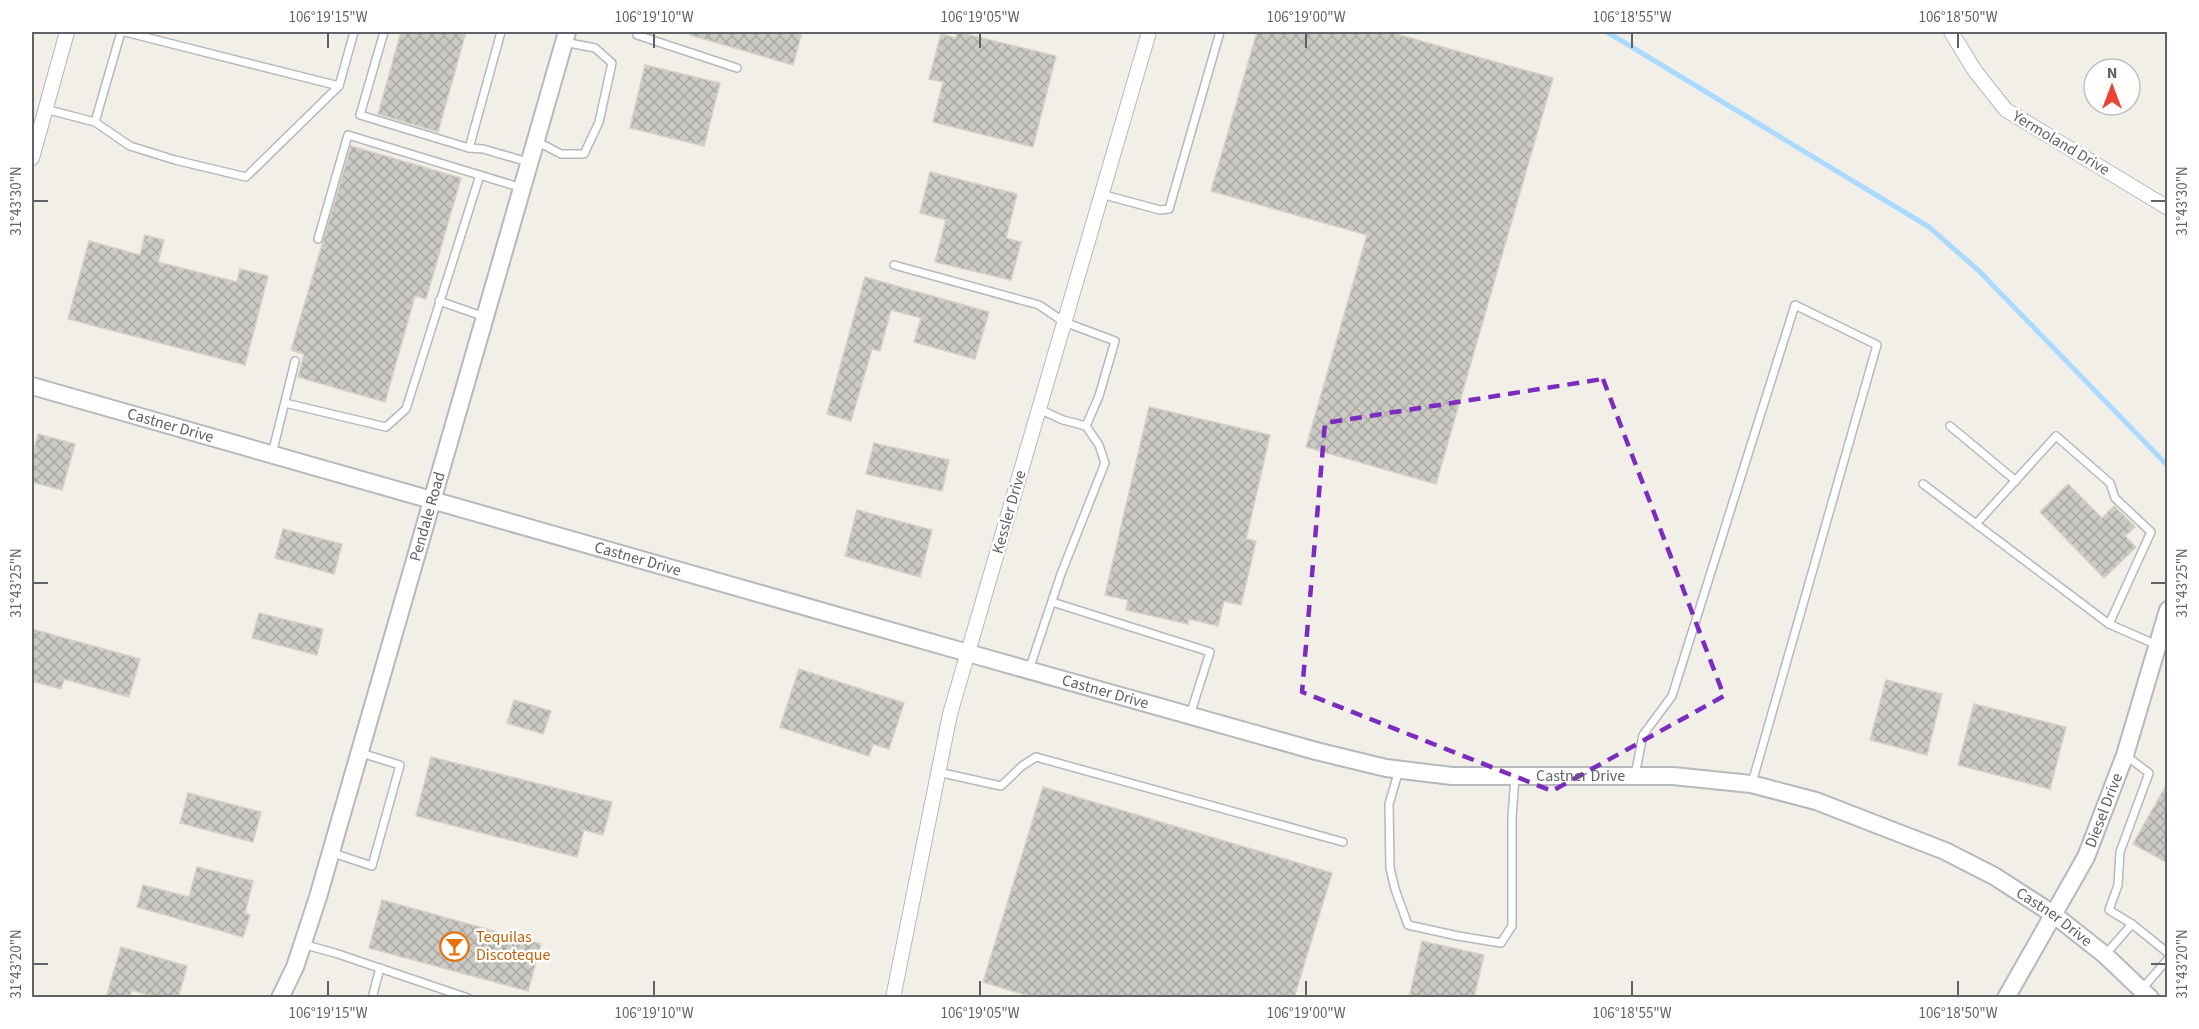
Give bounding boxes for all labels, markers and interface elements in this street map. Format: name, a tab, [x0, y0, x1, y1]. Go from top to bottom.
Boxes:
text: 106°19'15"W	[288, 7, 368, 28]
text: 106°19'10"W	[614, 7, 694, 28]
text: 106°19'05"W	[940, 7, 1020, 28]
text: 106°19'00"W	[1266, 7, 1346, 28]
text: 106°18'55"W	[1592, 7, 1672, 28]
text: 106°18'50"W	[1918, 7, 1998, 28]
north arrow	[2082, 57, 2142, 117]
text: N	[2107, 62, 2117, 84]
street label: Yermoland Drive	[2007, 105, 2114, 181]
text: 31°43'30"N	[6, 166, 27, 236]
text: 31°43'30"N	[2172, 166, 2193, 236]
street label: Castner Drive	[125, 403, 216, 448]
street label: Kessler Drive	[987, 468, 1031, 556]
street label: Pendale Road	[404, 469, 451, 564]
street label: Castner Drive	[592, 536, 684, 582]
text: 31°43'25"N	[6, 548, 27, 618]
text: 31°43'25"N	[2172, 548, 2193, 618]
street label: Castner Drive	[1059, 669, 1151, 714]
street label: Castner Drive	[1536, 765, 1625, 787]
street label: Diesel Drive	[2080, 770, 2128, 851]
street label: Castner Drive	[2012, 882, 2097, 952]
place label: Tequilas Discoteque	[476, 926, 551, 966]
text: 31°43'20"N	[6, 929, 27, 999]
text: 31°43'20"N	[2172, 929, 2193, 999]
bar icon: Tequilas Discoteque	[439, 930, 471, 962]
text: 106°19'15"W	[288, 1003, 368, 1024]
text: 106°19'10"W	[614, 1003, 694, 1024]
text: 106°19'05"W	[940, 1003, 1020, 1024]
text: 106°19'00"W	[1266, 1003, 1346, 1024]
text: 106°18'55"W	[1592, 1003, 1672, 1024]
text: 106°18'50"W	[1918, 1003, 1998, 1024]

